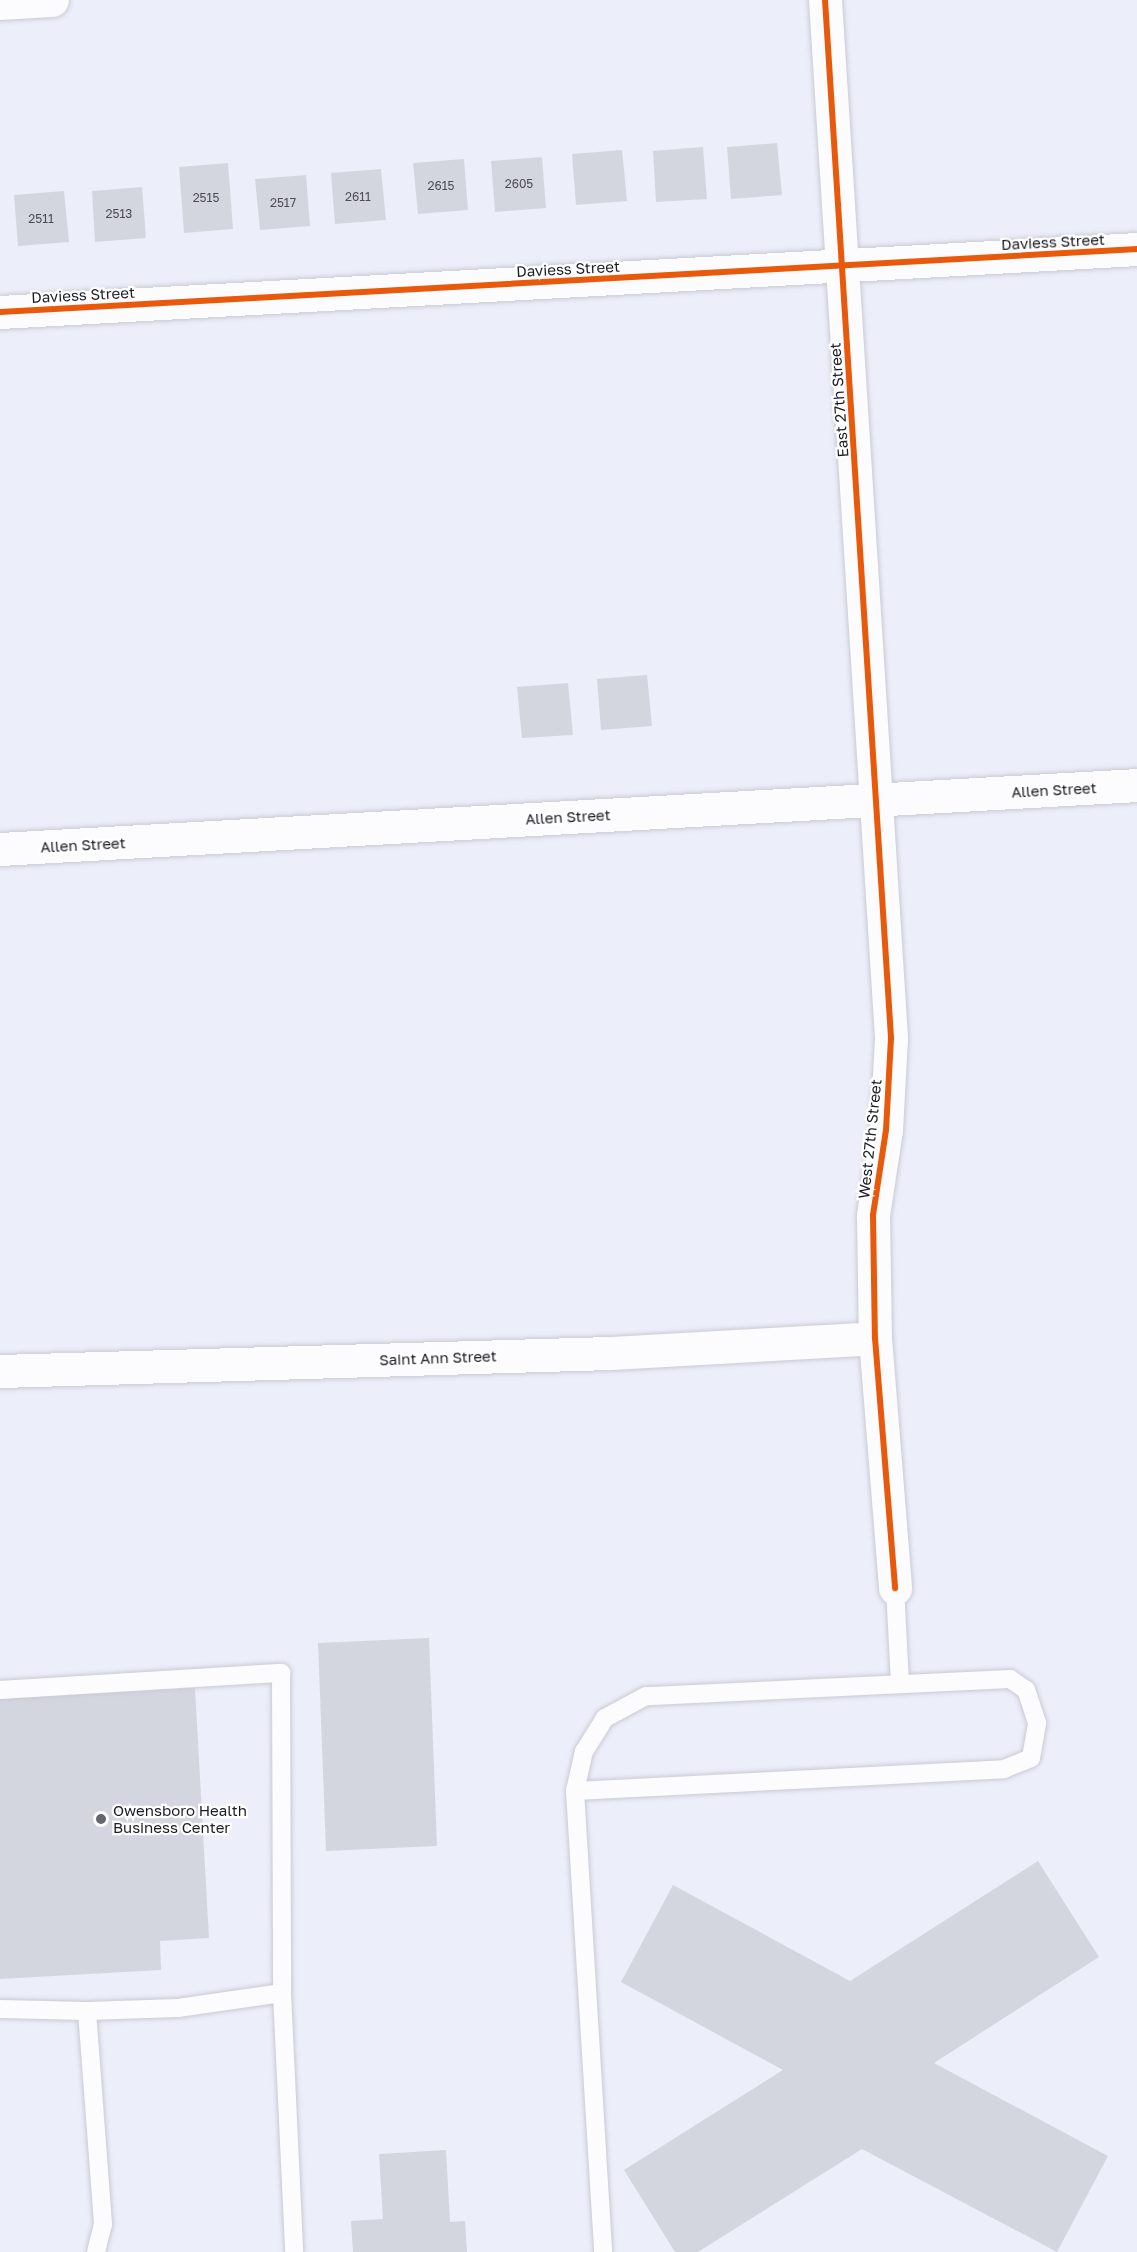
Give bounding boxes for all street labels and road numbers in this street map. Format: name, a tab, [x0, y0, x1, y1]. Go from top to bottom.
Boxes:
street label: Daviess Street	[1001, 230, 1105, 254]
street label: Daviess Street	[516, 257, 620, 281]
street label: Daviess Street	[31, 283, 135, 307]
street label: East 27th Street	[826, 342, 852, 458]
street label: Allen Street	[1011, 779, 1097, 801]
street label: Allen Street	[525, 806, 611, 828]
street label: Allen Street	[40, 834, 126, 856]
street label: West 27th Street	[855, 1078, 885, 1200]
street label: Saint Ann Street	[379, 1347, 497, 1369]

